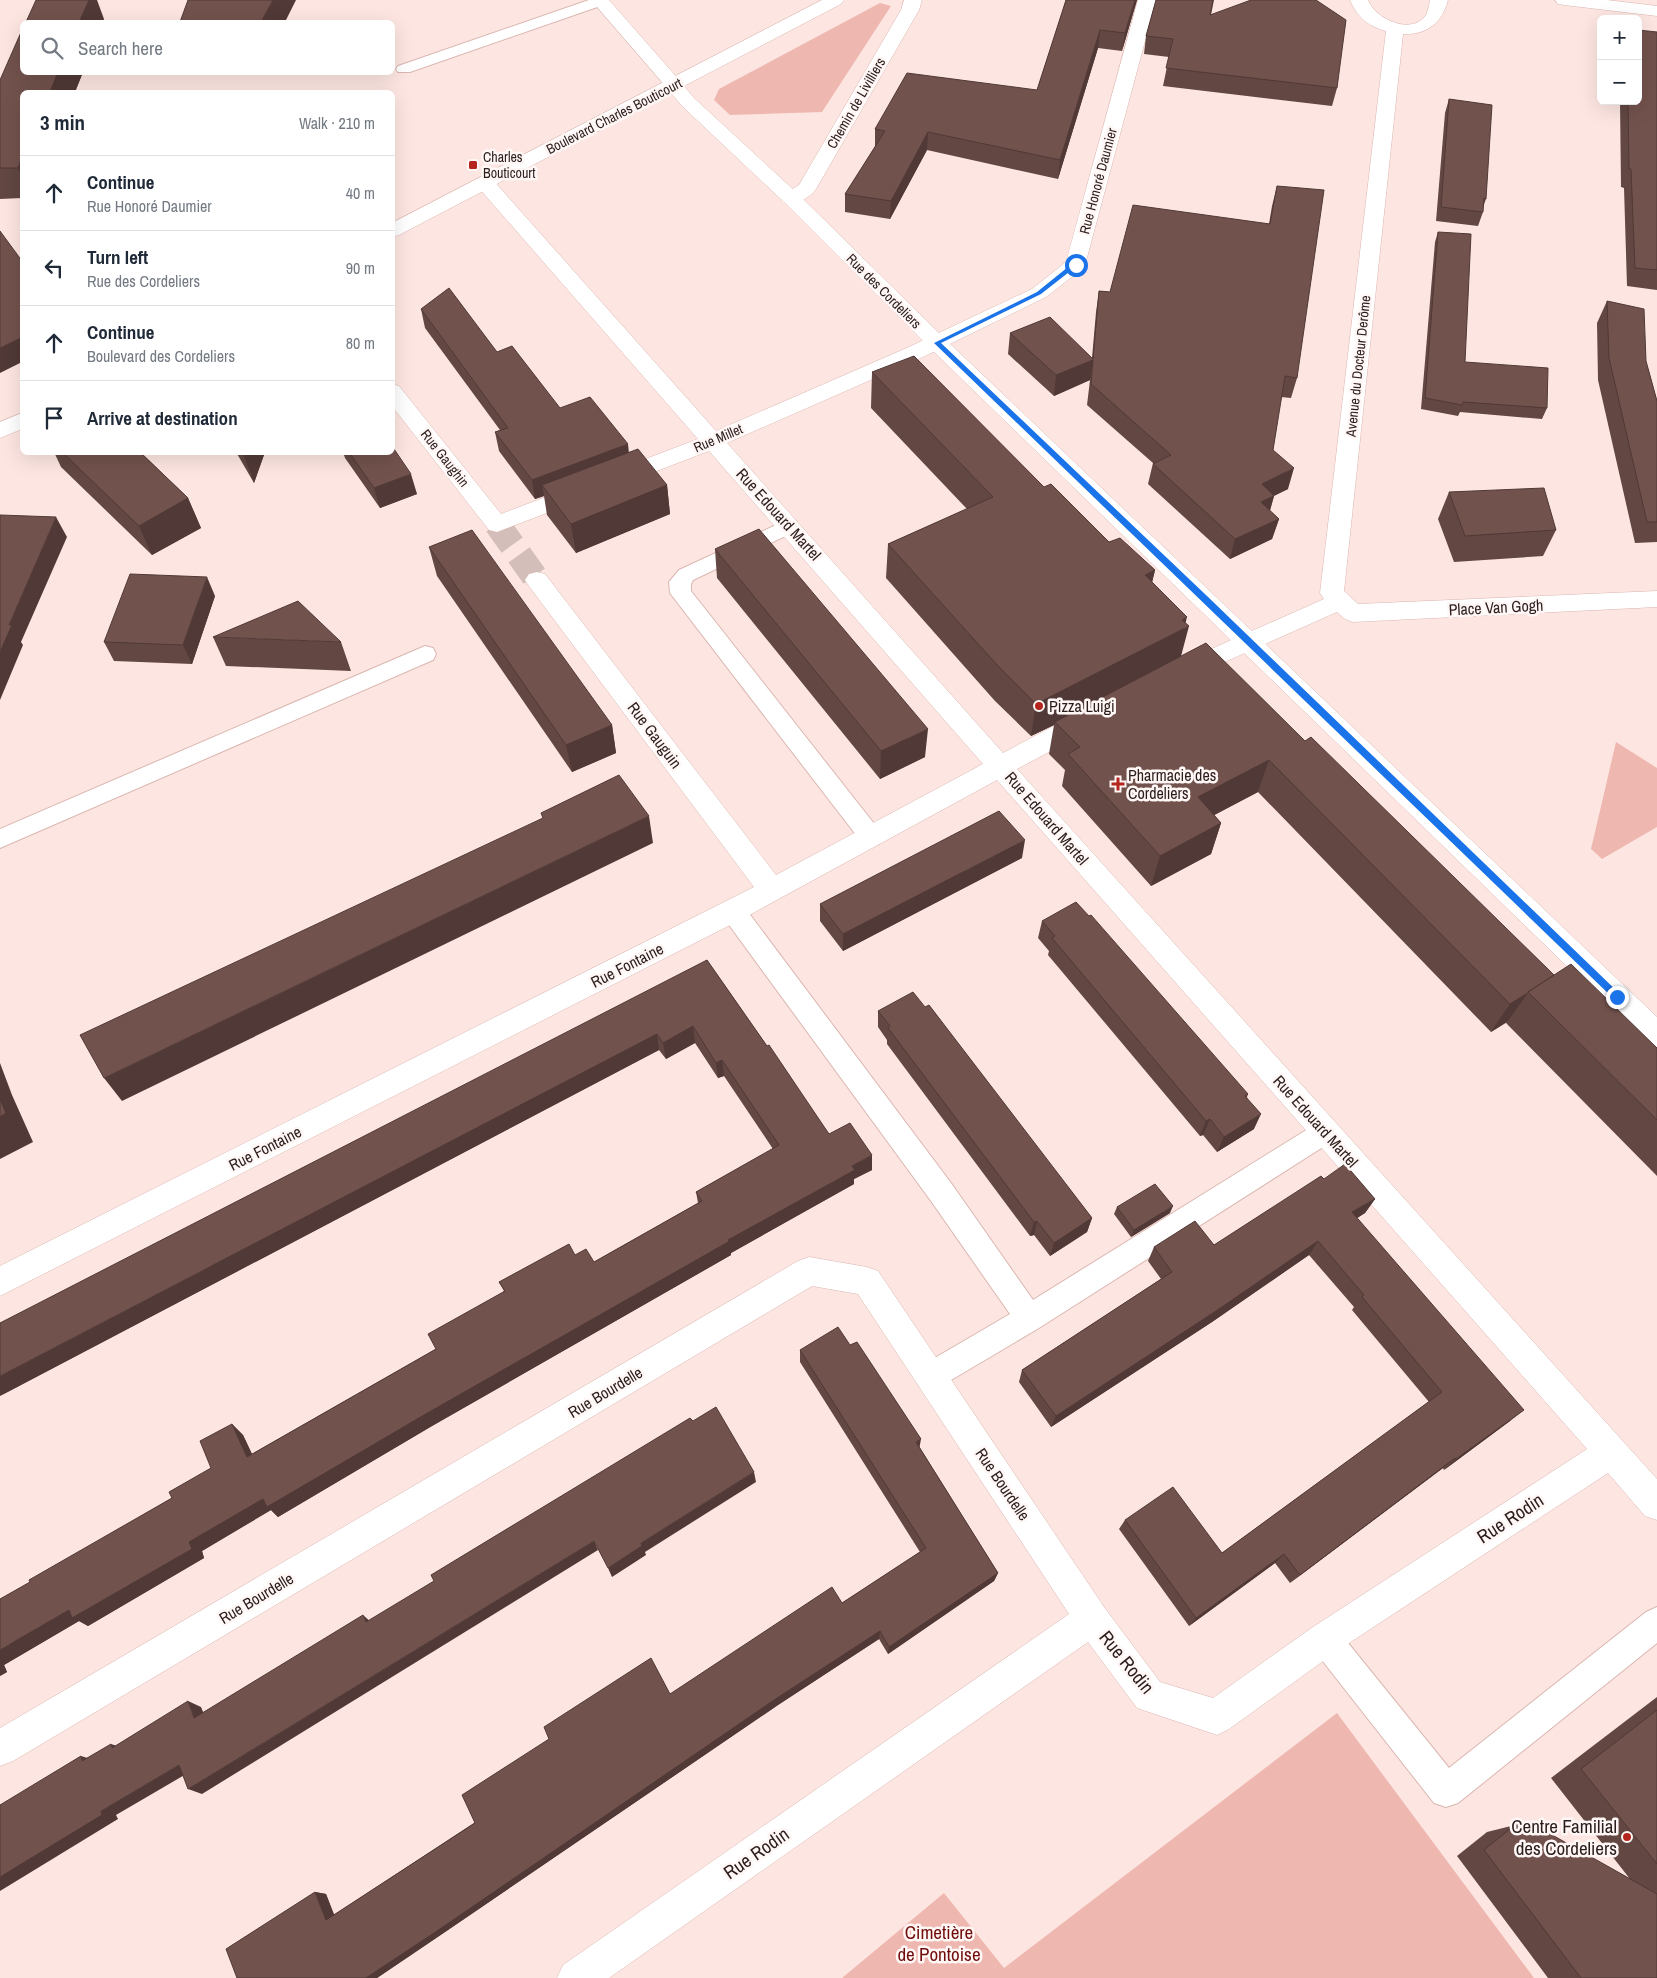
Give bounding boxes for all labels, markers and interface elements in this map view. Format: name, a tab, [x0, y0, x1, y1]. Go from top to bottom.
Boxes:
map controls	[1597, 15, 1642, 105]
button: +	[1597, 15, 1642, 60]
search box	[20, 20, 395, 75]
icon: search	[38, 34, 66, 62]
text: Search here	[78, 35, 163, 61]
street label: Chemin de Livilliers	[823, 54, 889, 152]
button: −	[1597, 60, 1642, 105]
street label: Boulevard Charles Bouticourt	[543, 74, 685, 158]
text: 3 min	[40, 108, 85, 137]
text: Walk · 210 m	[299, 112, 375, 134]
street label: Rue Honoré Daumier	[1075, 126, 1121, 236]
place label: Charles Bouticourt	[483, 148, 535, 182]
marker: Charles Bouticourt	[467, 159, 479, 171]
text: Continue	[87, 169, 155, 195]
icon: ahead	[40, 179, 68, 207]
text: 40 m	[346, 182, 375, 204]
text: Rue Honoré Daumier	[87, 195, 212, 217]
text: Turn left	[87, 244, 148, 270]
street label: Rue des Cordeliers	[843, 250, 926, 333]
icon: left	[40, 254, 68, 282]
route start	[1065, 254, 1088, 277]
text: 90 m	[346, 257, 375, 279]
text: Rue des Cordeliers	[87, 270, 200, 292]
street label: Avenue du Docteur Derôme	[1342, 294, 1374, 439]
text: Continue	[87, 319, 155, 345]
icon: ahead	[40, 329, 68, 357]
text: 80 m	[346, 332, 375, 354]
text: Boulevard des Cordeliers	[87, 345, 235, 367]
icon: arrive	[40, 404, 68, 432]
text: Arrive at destination	[87, 405, 238, 431]
street label: Rue Millet	[691, 420, 745, 456]
street label: Rue Gaughin	[417, 426, 473, 490]
street label: Rue Edouard Martel	[732, 463, 827, 565]
street label: Place Van Gogh	[1448, 594, 1544, 620]
place label: Pizza Luigi	[1049, 695, 1115, 717]
street label: Rue Gauguin	[623, 697, 687, 773]
marker: Pizza Luigi	[1033, 700, 1045, 712]
place label: Pharmacie des Cordeliers	[1128, 764, 1216, 804]
street label: Rue Edouard Martel	[1000, 766, 1094, 870]
marker: Pharmacie des Cordeliers	[1112, 778, 1124, 790]
street label: Rue Fontaine	[587, 937, 667, 993]
route end	[1606, 986, 1629, 1009]
street label: Rue Edouard Martel	[1269, 1070, 1364, 1172]
street label: Rue Fontaine	[225, 1120, 305, 1176]
street label: Rue Bourdelle	[564, 1361, 646, 1423]
street label: Rue Bourdelle	[971, 1443, 1035, 1525]
street label: Rue Rodin	[1472, 1487, 1548, 1549]
street label: Rue Bourdelle	[215, 1567, 297, 1629]
street label: Rue Rodin	[1093, 1625, 1161, 1699]
place label: Centre Familial des Cordeliers	[1511, 1813, 1617, 1861]
street label: Rue Rodin	[718, 1821, 794, 1885]
marker: Centre Familial des Cordeliers	[1621, 1831, 1633, 1843]
park label: Cimetière de Pontoise	[897, 1919, 981, 1967]

